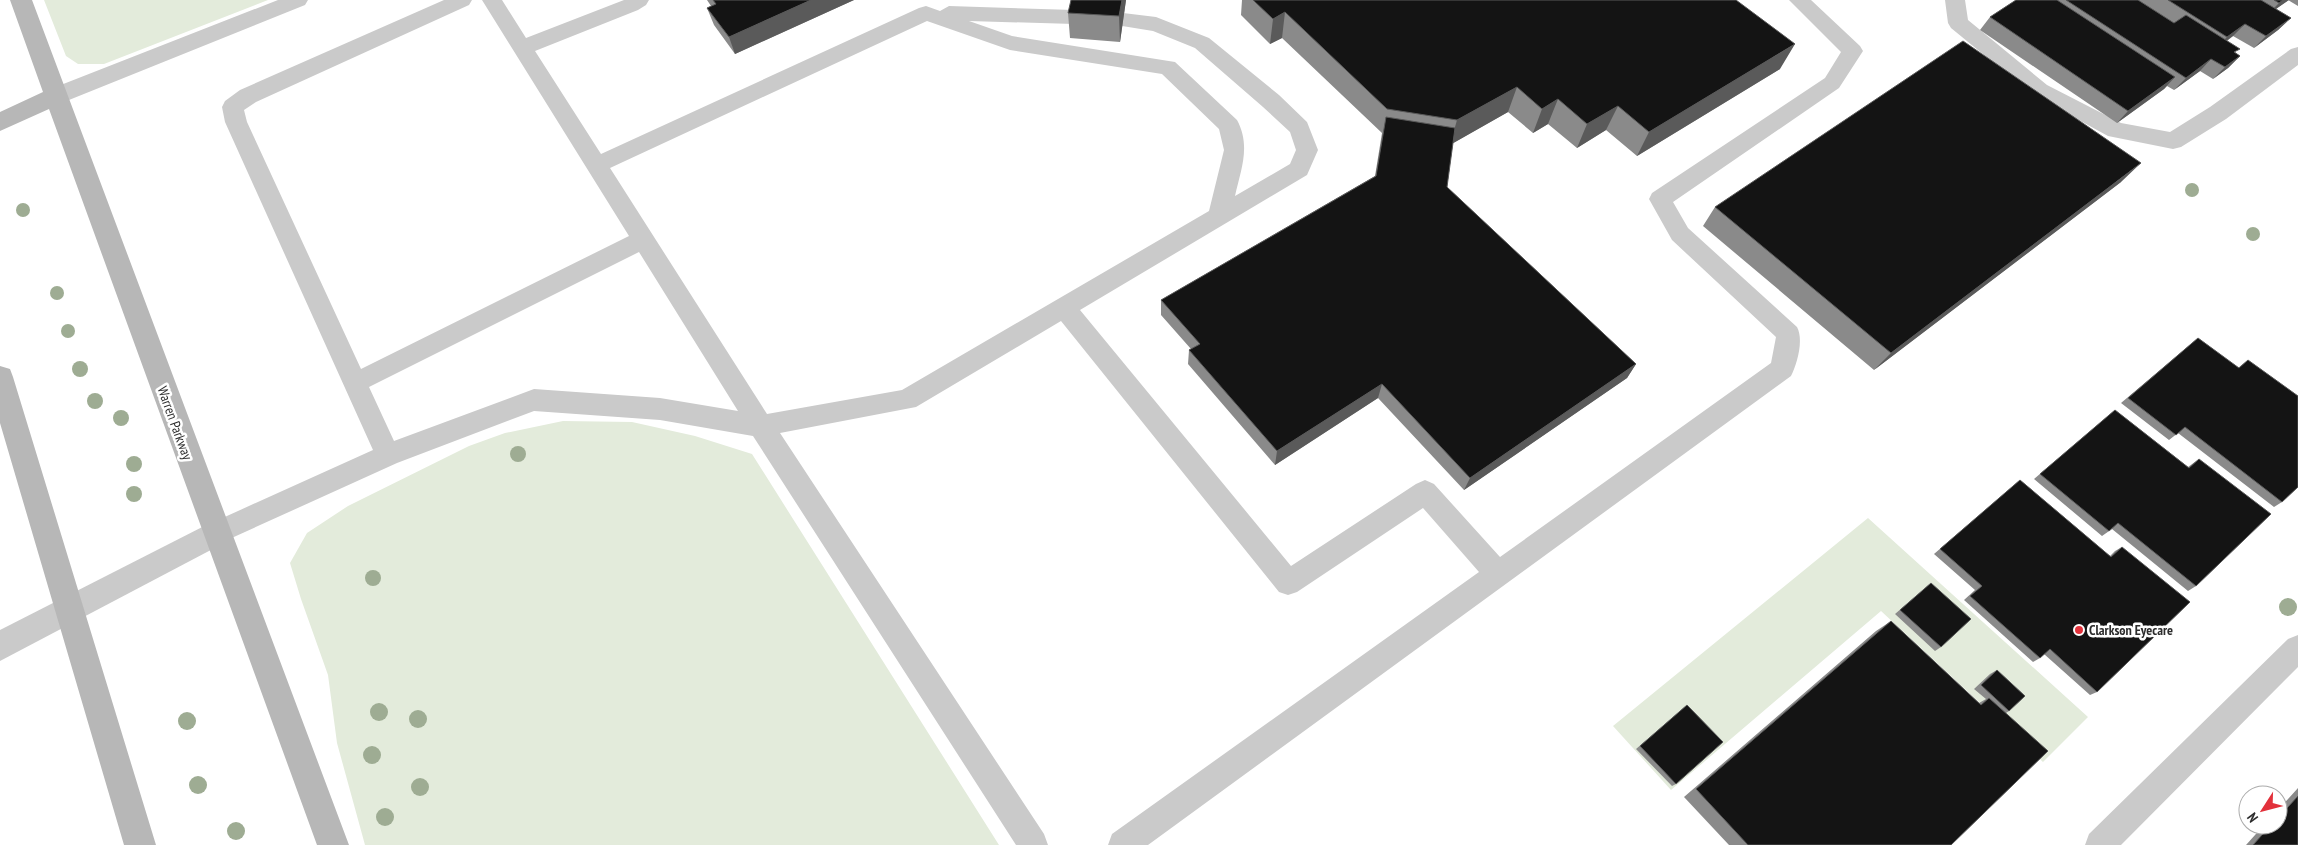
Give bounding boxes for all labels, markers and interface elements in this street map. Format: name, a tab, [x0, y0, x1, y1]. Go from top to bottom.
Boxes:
street label: Warren Parkway	[153, 384, 197, 463]
place label: Clarkson Eyecare	[2089, 621, 2173, 639]
marker: Clarkson Eyecare	[2073, 624, 2085, 636]
north arrow	[2238, 785, 2288, 835]
text: N	[2243, 809, 2262, 826]

